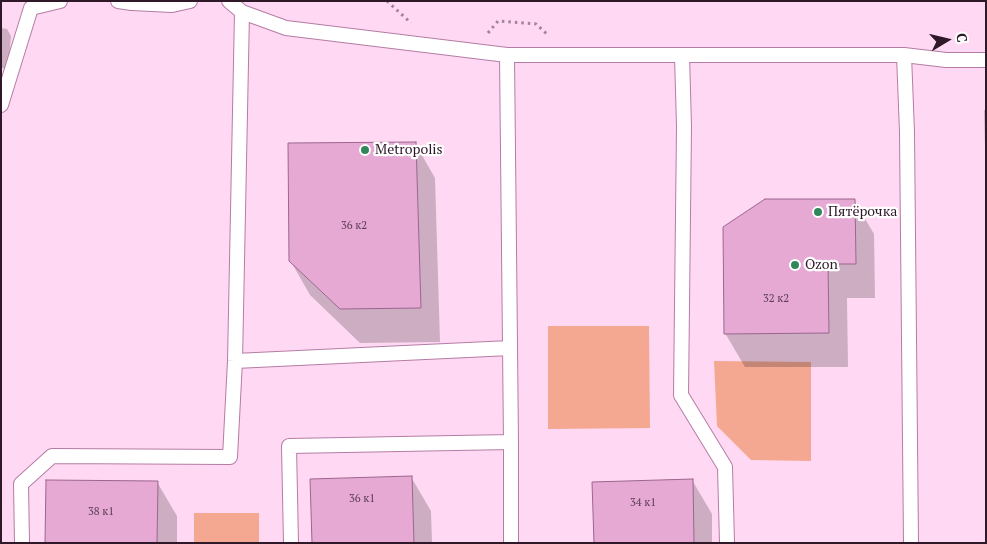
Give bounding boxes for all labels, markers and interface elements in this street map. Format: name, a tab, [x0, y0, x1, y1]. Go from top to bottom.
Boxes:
north arrow	[922, 15, 972, 65]
text: С	[952, 32, 972, 44]
place label: Metropolis	[375, 142, 443, 158]
marker: Metropolis	[359, 144, 371, 156]
place label: Пятёрочка	[828, 204, 897, 220]
marker: Пятёрочка	[812, 206, 824, 218]
house number: 36 к2	[341, 219, 367, 233]
place label: Ozon	[805, 257, 838, 273]
marker: Ozon	[789, 259, 801, 271]
house number: 32 к2	[763, 292, 789, 306]
house number: 36 к1	[349, 492, 375, 506]
house number: 34 к1	[630, 496, 656, 510]
house number: 38 к1	[88, 505, 114, 519]

